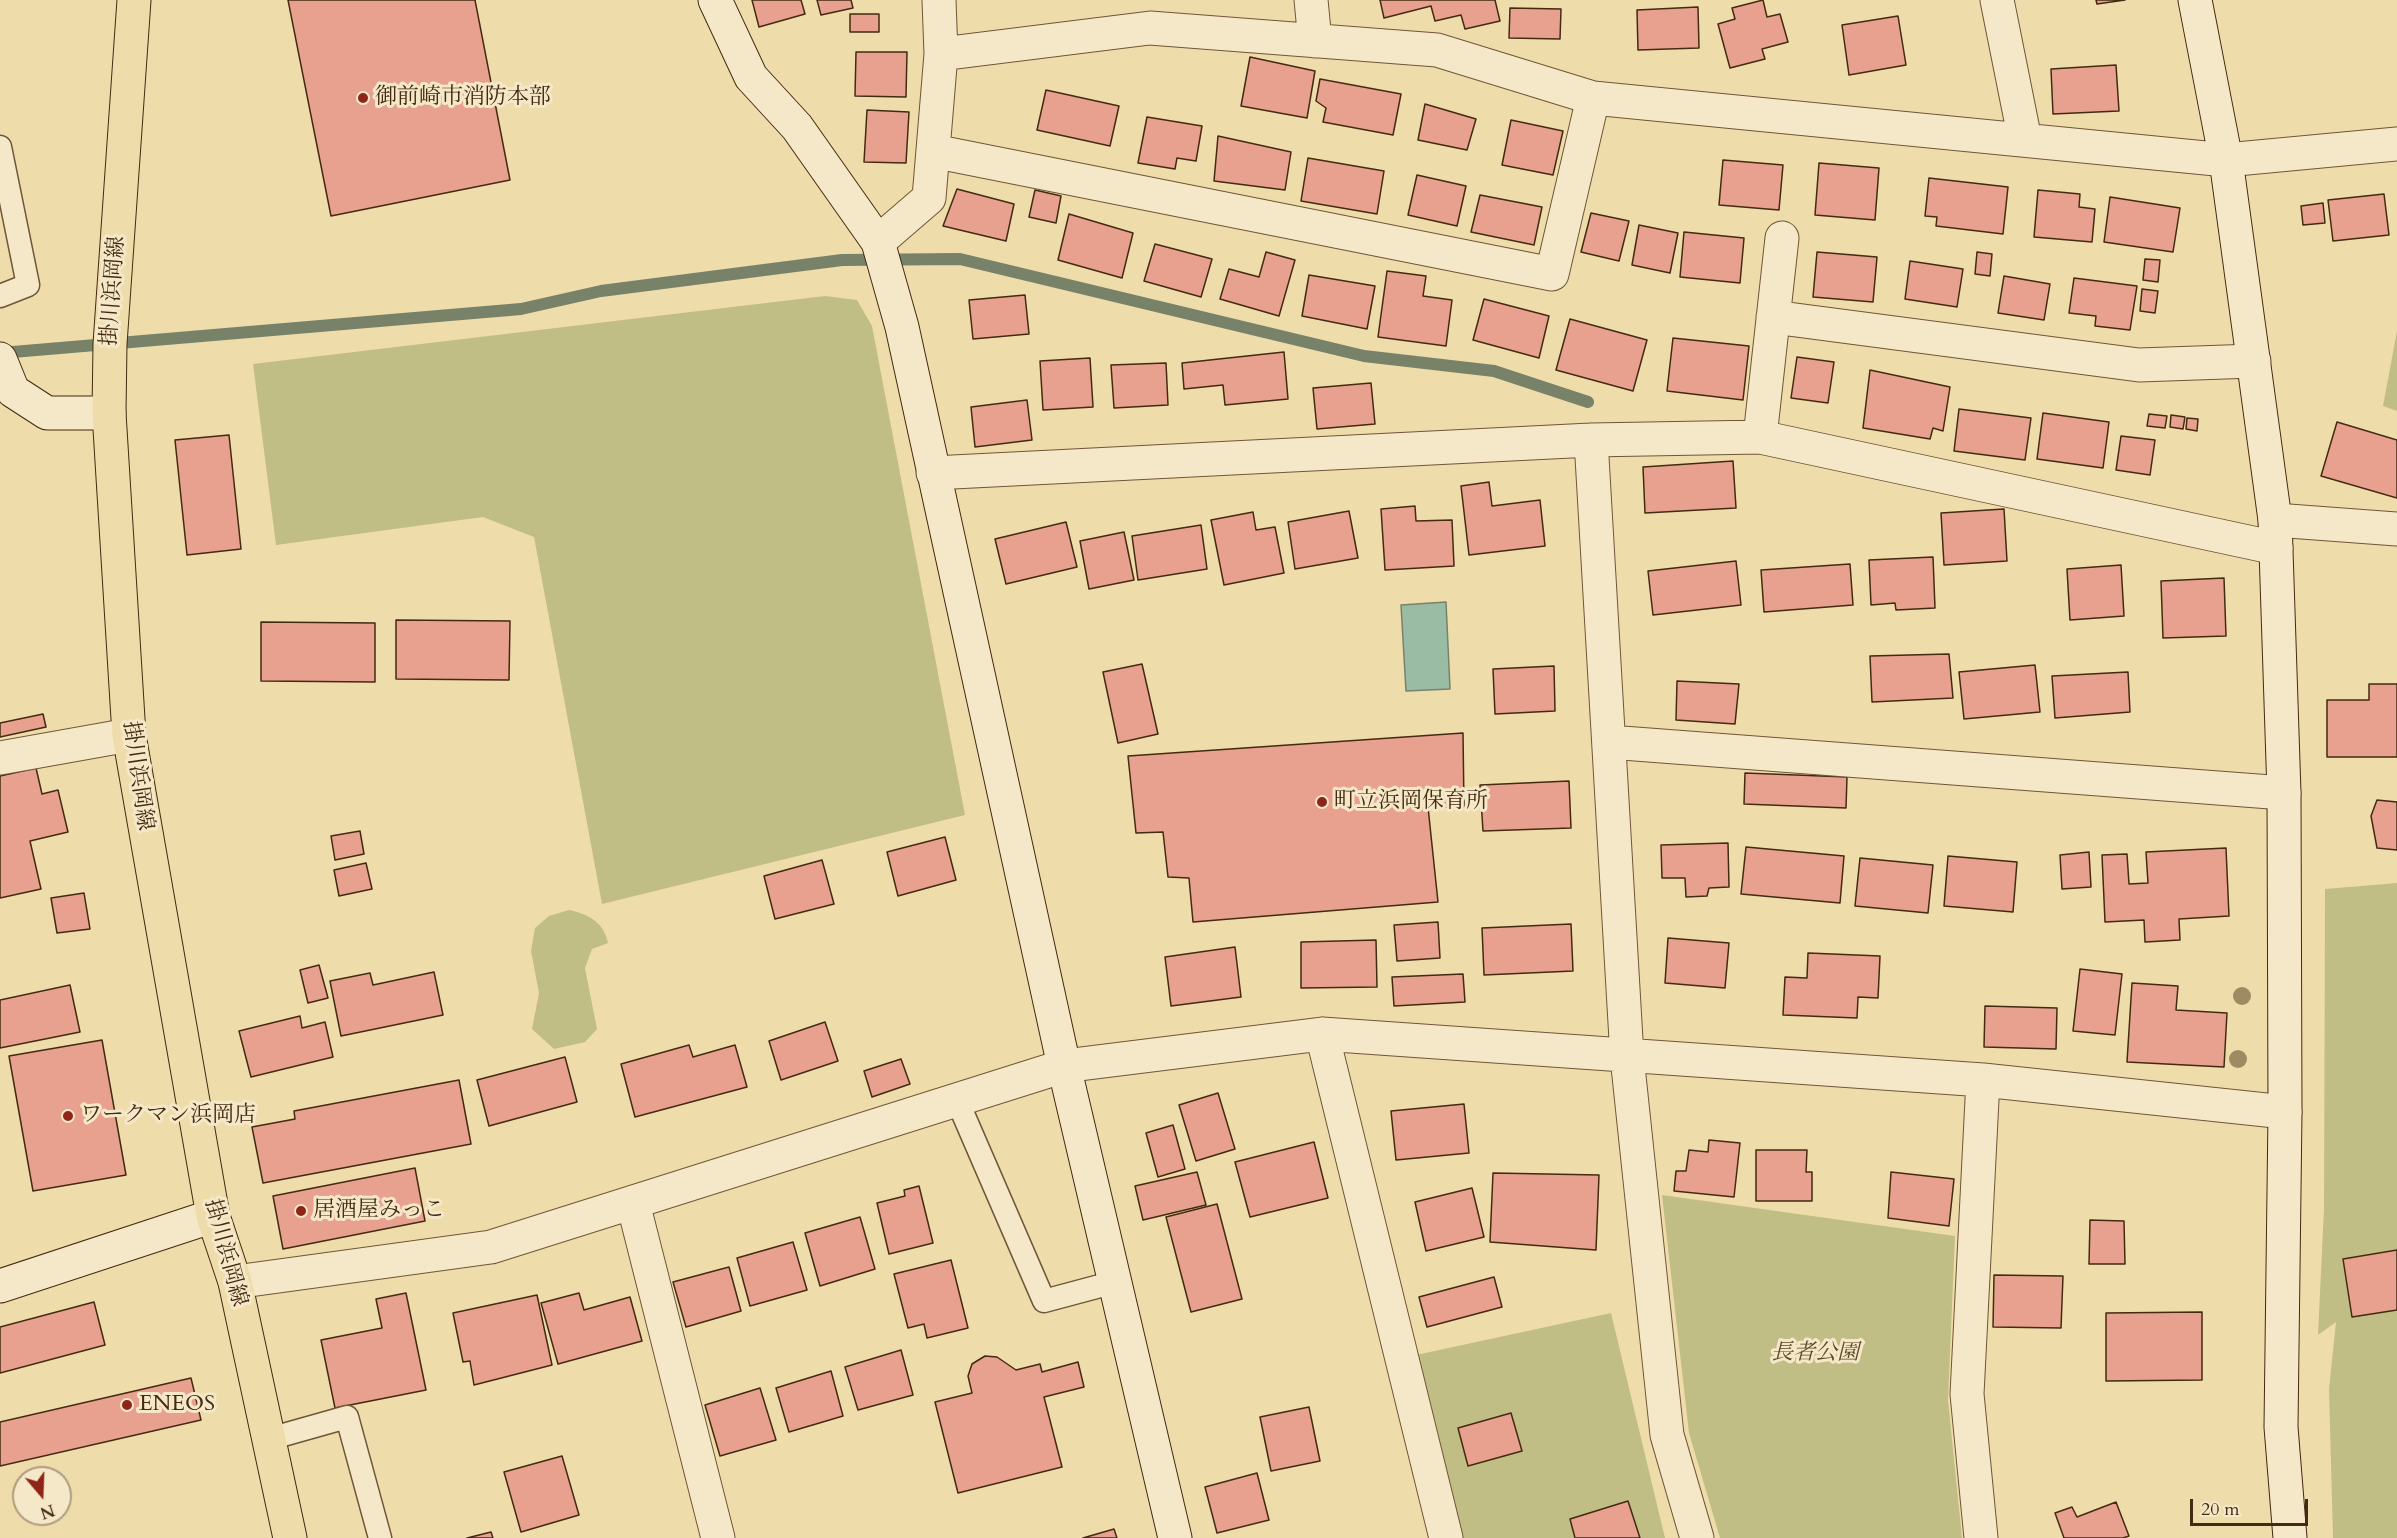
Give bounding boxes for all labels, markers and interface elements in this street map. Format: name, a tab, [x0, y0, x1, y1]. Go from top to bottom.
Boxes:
place label: 御前崎市消防本部	[375, 85, 551, 111]
marker: 御前崎市消防本部	[356, 91, 370, 105]
street label: 掛川浜岡線	[97, 235, 131, 347]
street label: 掛川浜岡線	[116, 720, 158, 832]
place label: 町立浜岡保育所	[1334, 789, 1488, 815]
marker: 町立浜岡保育所	[1315, 795, 1329, 809]
place label: ワークマン浜岡店	[80, 1103, 256, 1129]
marker: ワークマン浜岡店	[61, 1109, 75, 1123]
street label: 掛川浜岡線	[198, 1196, 252, 1310]
place label: 居酒屋みっこ	[313, 1198, 445, 1224]
marker: 居酒屋みっこ	[294, 1204, 308, 1218]
park label: 長者公園	[1771, 1341, 1859, 1367]
place label: ENEOS	[139, 1392, 215, 1418]
marker: ENEOS	[120, 1398, 134, 1412]
north arrow	[12, 1466, 72, 1526]
scale bar	[2193, 1487, 2312, 1525]
text: 20 m	[2201, 1497, 2240, 1522]
text: N	[37, 1498, 57, 1524]

